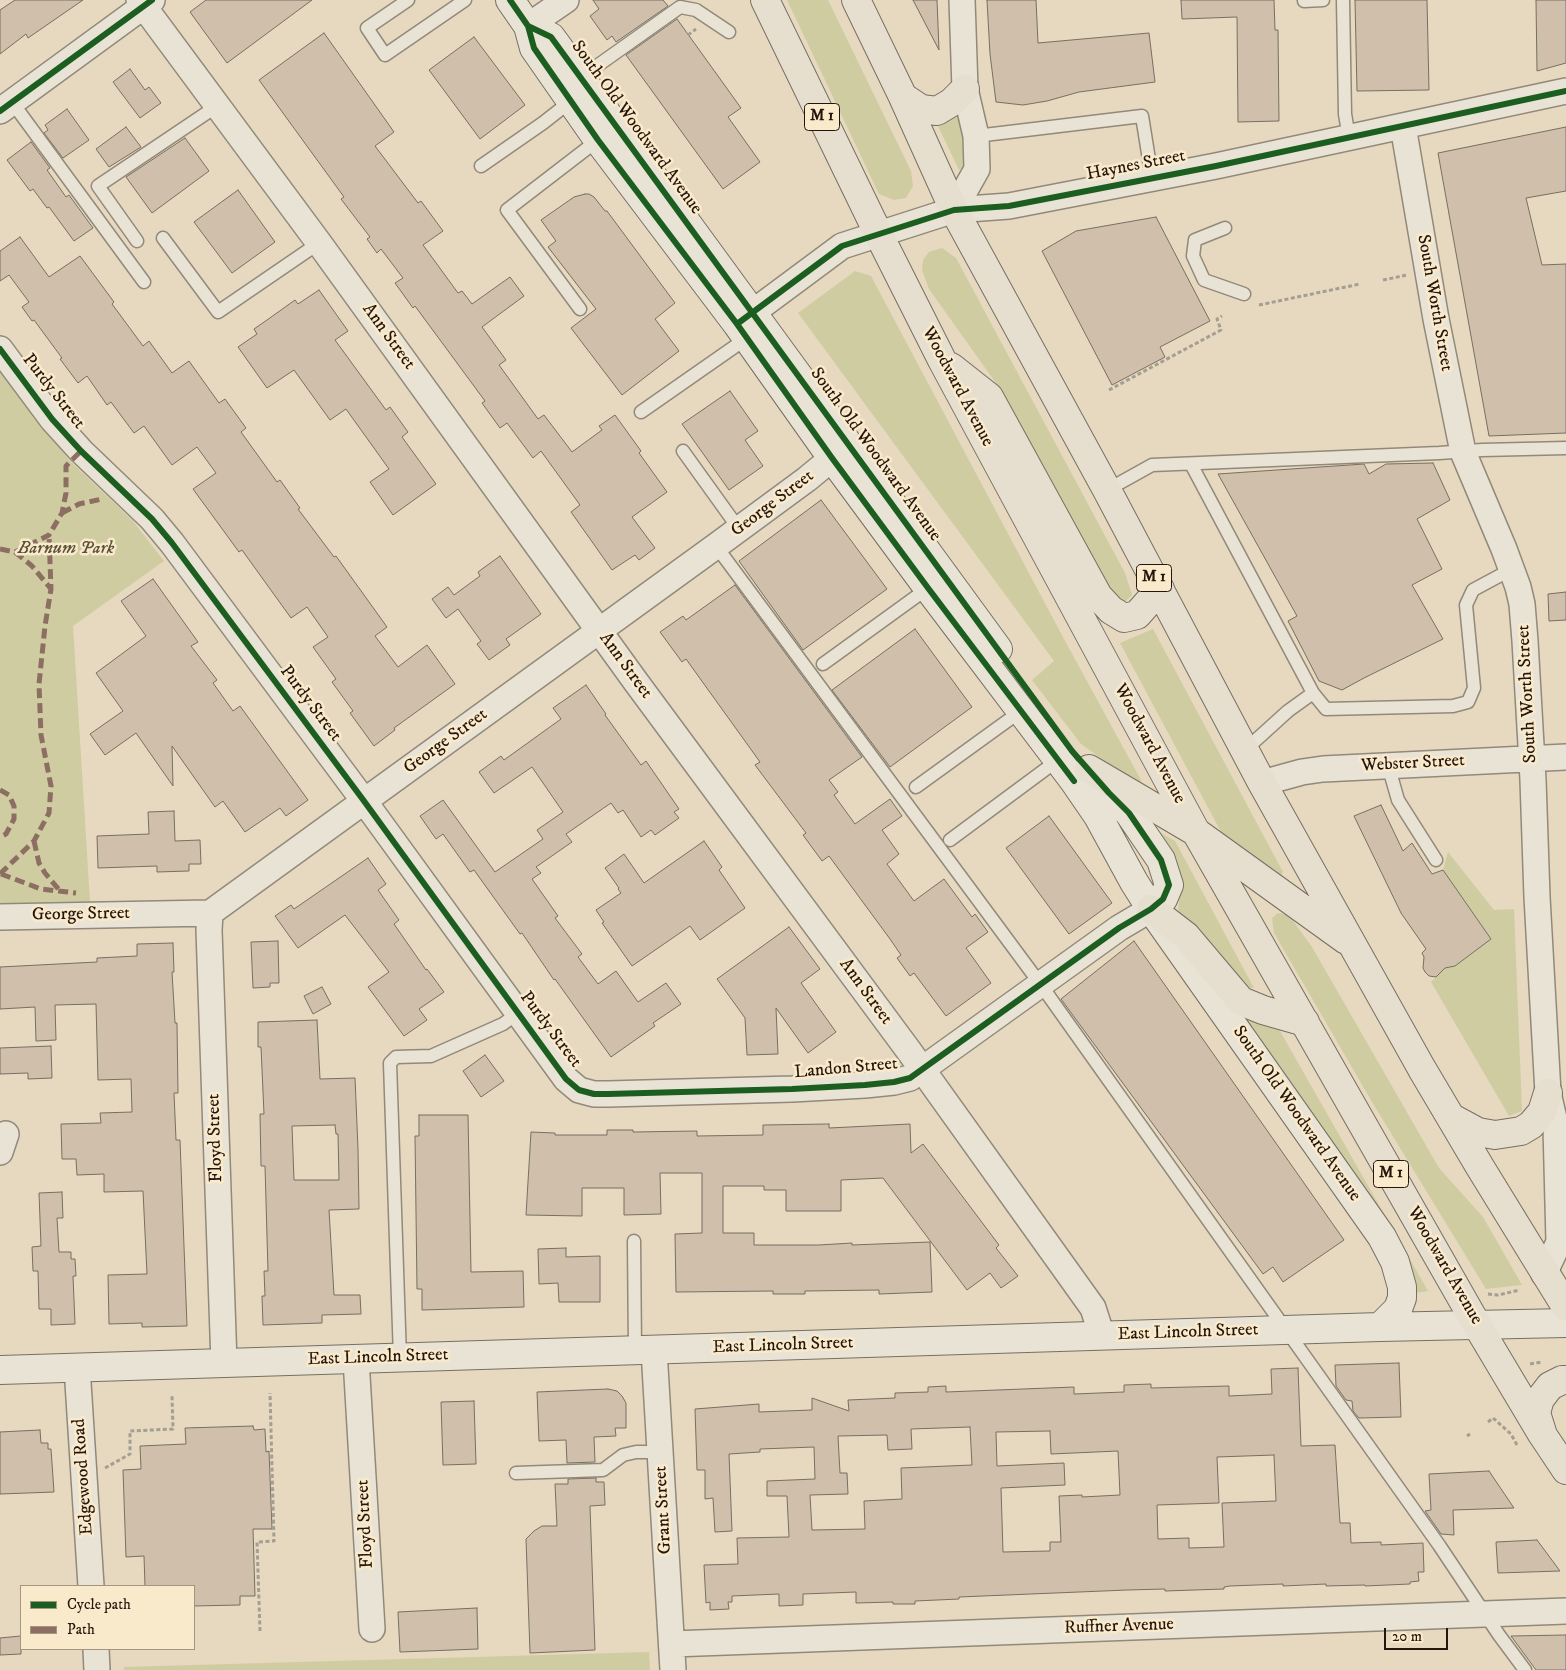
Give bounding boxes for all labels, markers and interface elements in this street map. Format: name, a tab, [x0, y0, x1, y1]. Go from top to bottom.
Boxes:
street label: South Old Woodward Avenue	[566, 37, 706, 219]
road number: M 1	[804, 104, 840, 130]
street label: Haynes Street	[1085, 146, 1187, 186]
street label: South Worth Street	[1411, 233, 1457, 373]
street label: Ann Street	[357, 300, 419, 374]
street label: Woodward Avenue	[916, 323, 998, 451]
street label: Purdy Street	[17, 350, 89, 434]
street label: South Old Woodward Avenue	[805, 364, 945, 546]
street label: George Street	[727, 466, 819, 542]
park label: Barnum Park	[18, 538, 114, 560]
road number: M 1	[1136, 564, 1172, 592]
street label: South Worth Street	[1514, 624, 1542, 764]
street label: Ann Street	[594, 629, 656, 703]
street label: Purdy Street	[274, 662, 346, 746]
street label: Woodward Avenue	[1108, 680, 1190, 808]
street label: George Street	[400, 704, 492, 780]
street label: Webster Street	[1361, 750, 1465, 778]
street label: George Street	[32, 903, 130, 927]
street label: Ann Street	[834, 955, 896, 1029]
street label: Purdy Street	[514, 988, 586, 1072]
street label: South Old Woodward Avenue	[1227, 1022, 1365, 1206]
street label: Landon Street	[793, 1054, 899, 1084]
street label: Floyd Street	[204, 1093, 228, 1183]
road number: M 1	[1374, 1160, 1408, 1188]
street label: Woodward Avenue	[1402, 1203, 1486, 1329]
street label: East Lincoln Street	[1117, 1320, 1259, 1346]
street label: East Lincoln Street	[712, 1333, 854, 1359]
street label: East Lincoln Street	[307, 1345, 449, 1371]
street label: Edgewood Road	[69, 1418, 99, 1536]
street label: Grant Street	[651, 1465, 677, 1555]
street label: Floyd Street	[353, 1479, 379, 1569]
legend	[20, 1585, 195, 1650]
text: Cycle path	[67, 1595, 131, 1614]
street label: Ruffner Avenue	[1064, 1614, 1174, 1640]
scale bar	[1386, 1618, 1450, 1650]
text: Path	[67, 1620, 95, 1639]
text: 20 m	[1392, 1627, 1422, 1646]

